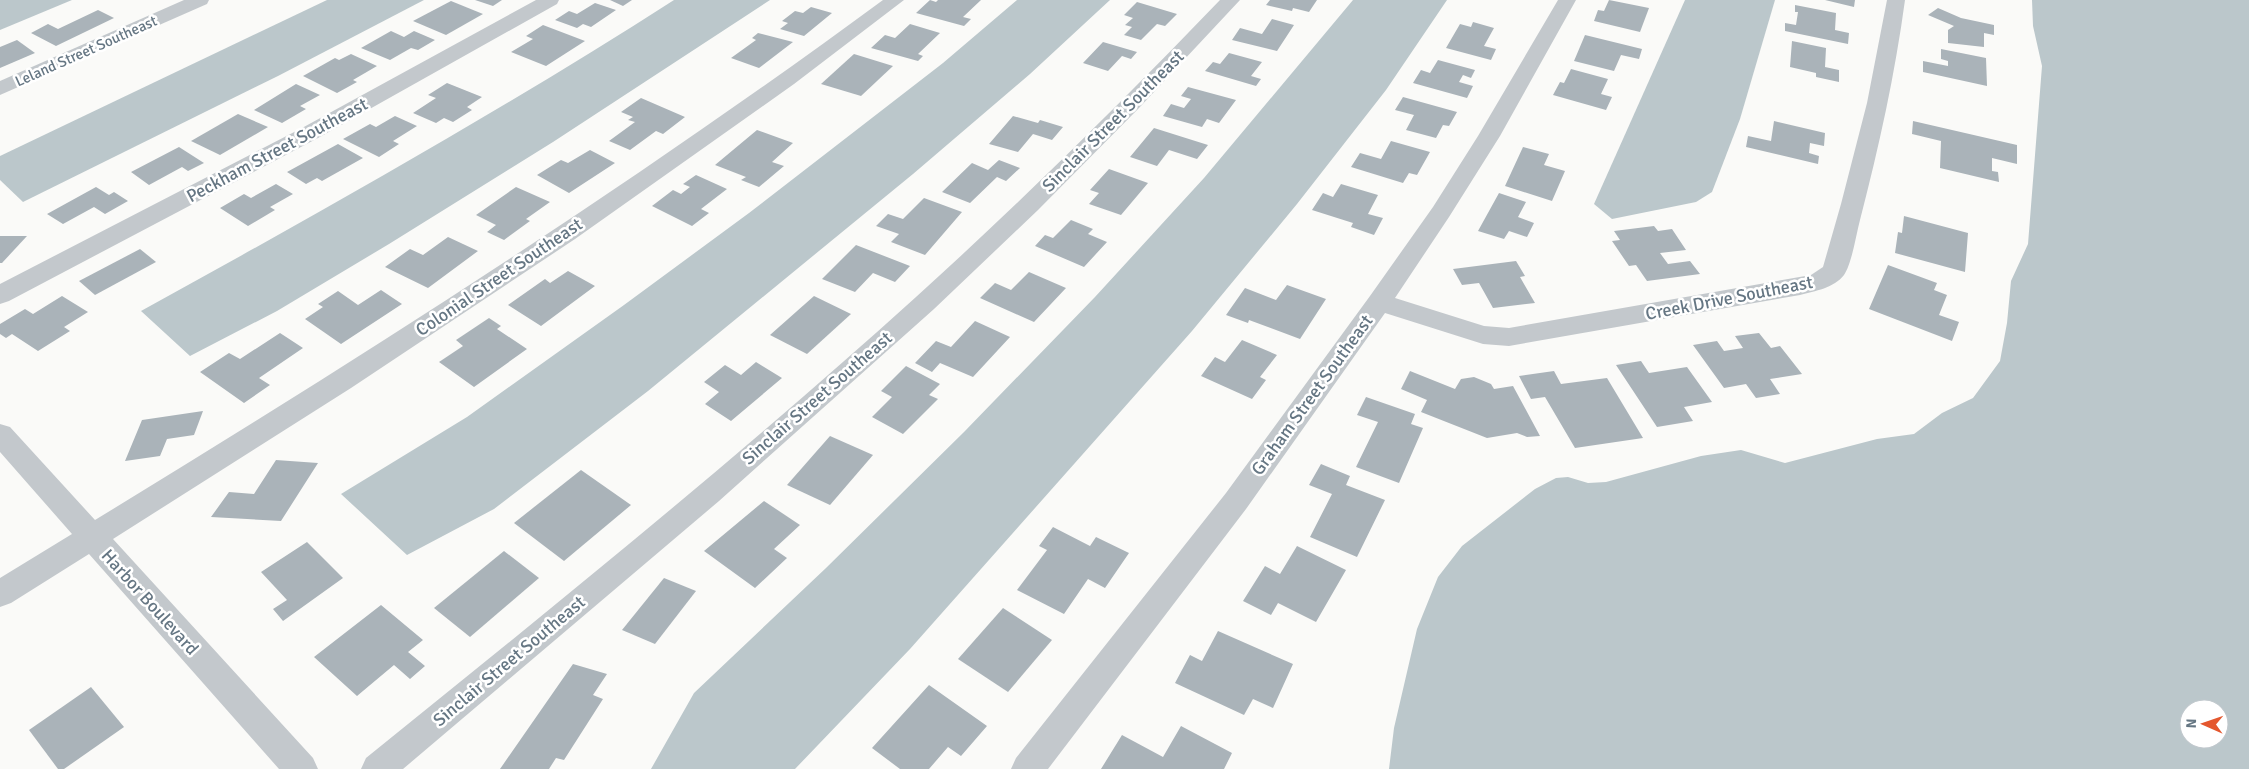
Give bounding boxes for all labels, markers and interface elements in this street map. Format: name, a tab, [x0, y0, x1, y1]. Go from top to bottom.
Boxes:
street label: Leland Street Southeast	[12, 12, 160, 90]
street label: Sinclair Street Southeast	[1037, 45, 1189, 197]
street label: Peckham Street Southeast	[183, 93, 371, 207]
street label: Colonial Street Southeast	[412, 213, 586, 341]
street label: Creek Drive Southeast	[1643, 271, 1815, 325]
street label: Graham Street Southeast	[1246, 311, 1378, 479]
street label: Sinclair Street Southeast	[737, 327, 897, 469]
street label: Harbor Boulevard	[97, 545, 203, 659]
street label: Sinclair Street Southeast	[429, 591, 589, 731]
north arrow	[2179, 699, 2229, 749]
text: N	[2183, 718, 2200, 729]

